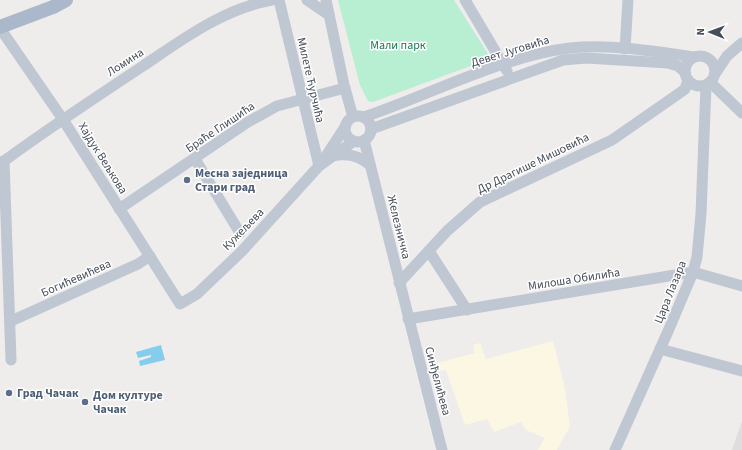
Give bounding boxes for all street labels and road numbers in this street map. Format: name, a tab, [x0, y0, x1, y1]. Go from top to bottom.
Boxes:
street label: Девет Југовића	[469, 31, 551, 71]
street label: Милете Ћурчића	[292, 36, 329, 125]
street label: Ломина	[103, 44, 147, 81]
street label: Браће Глишића	[182, 98, 258, 157]
street label: Хајдук Вељкова	[74, 119, 131, 197]
street label: Др Драгише Мишовића	[474, 129, 592, 198]
street label: Железничка	[382, 193, 415, 261]
street label: Кужељева	[219, 204, 268, 254]
street label: Богићевићева	[38, 255, 114, 301]
street label: Цара Лазара	[650, 258, 691, 326]
street label: Милоша Обилића	[527, 264, 621, 295]
street label: Синђелићева	[420, 345, 455, 417]

